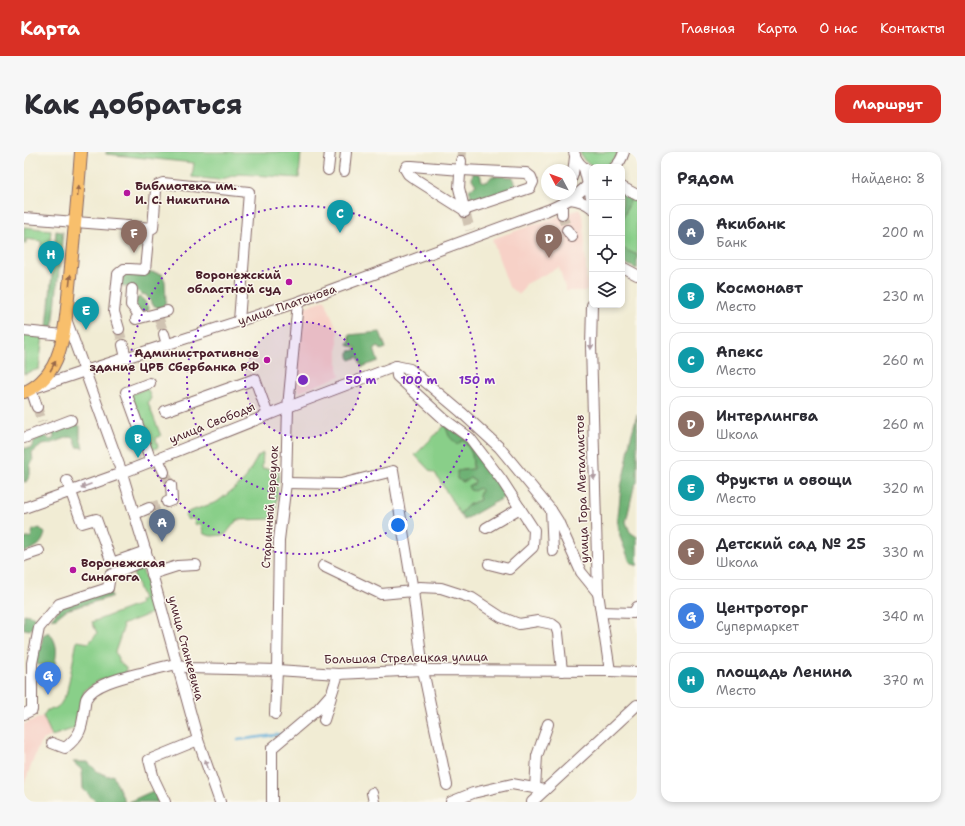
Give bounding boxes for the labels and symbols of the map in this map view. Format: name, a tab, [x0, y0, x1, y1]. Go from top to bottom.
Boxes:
north arrow	[541, 164, 577, 200]
place label: Библиотека им. И. С. Никитина	[135, 178, 237, 208]
one-way arrow	[75, 184, 81, 197]
marker: Библиотека им. И. С. Никитина	[122, 188, 132, 198]
pin: C	[327, 200, 353, 233]
pin: F	[121, 220, 147, 253]
pin: D	[536, 225, 562, 258]
pin: H	[38, 241, 64, 274]
place label: Воронежский областной суд	[187, 267, 282, 297]
one-way arrow	[66, 274, 73, 286]
marker: Воронежский областной суд	[284, 277, 294, 287]
street label: улица Платонова	[236, 281, 339, 329]
pin: E	[73, 297, 99, 330]
one-way arrow	[588, 338, 594, 351]
place label: Административное здание ЦРБ Сбербанка РФ	[89, 345, 259, 375]
marker: Административное здание ЦРБ Сбербанка РФ	[262, 355, 272, 365]
one-way arrow	[49, 360, 56, 372]
text: 50 m	[346, 372, 377, 388]
text: 100 m	[401, 372, 438, 388]
text: 150 m	[459, 372, 495, 388]
centre of rings	[296, 373, 310, 387]
street label: улица Свободы	[167, 398, 257, 448]
street label: улица Гора Металлистов	[571, 415, 593, 563]
pin: B	[125, 425, 151, 458]
street label: Старинный переулок	[258, 444, 282, 569]
one-way arrow	[591, 468, 597, 481]
one-way arrow	[79, 484, 91, 490]
pin: A	[149, 509, 175, 542]
your location	[388, 515, 408, 535]
place label: Воронежская Синагога	[81, 555, 165, 585]
marker: Воронежская Синагога	[68, 565, 78, 575]
street label: улица Станкевича	[164, 594, 208, 703]
street label: Большая Стрелецкая улица	[324, 649, 489, 667]
pin: G	[35, 662, 61, 695]
one-way arrow	[204, 759, 210, 771]

